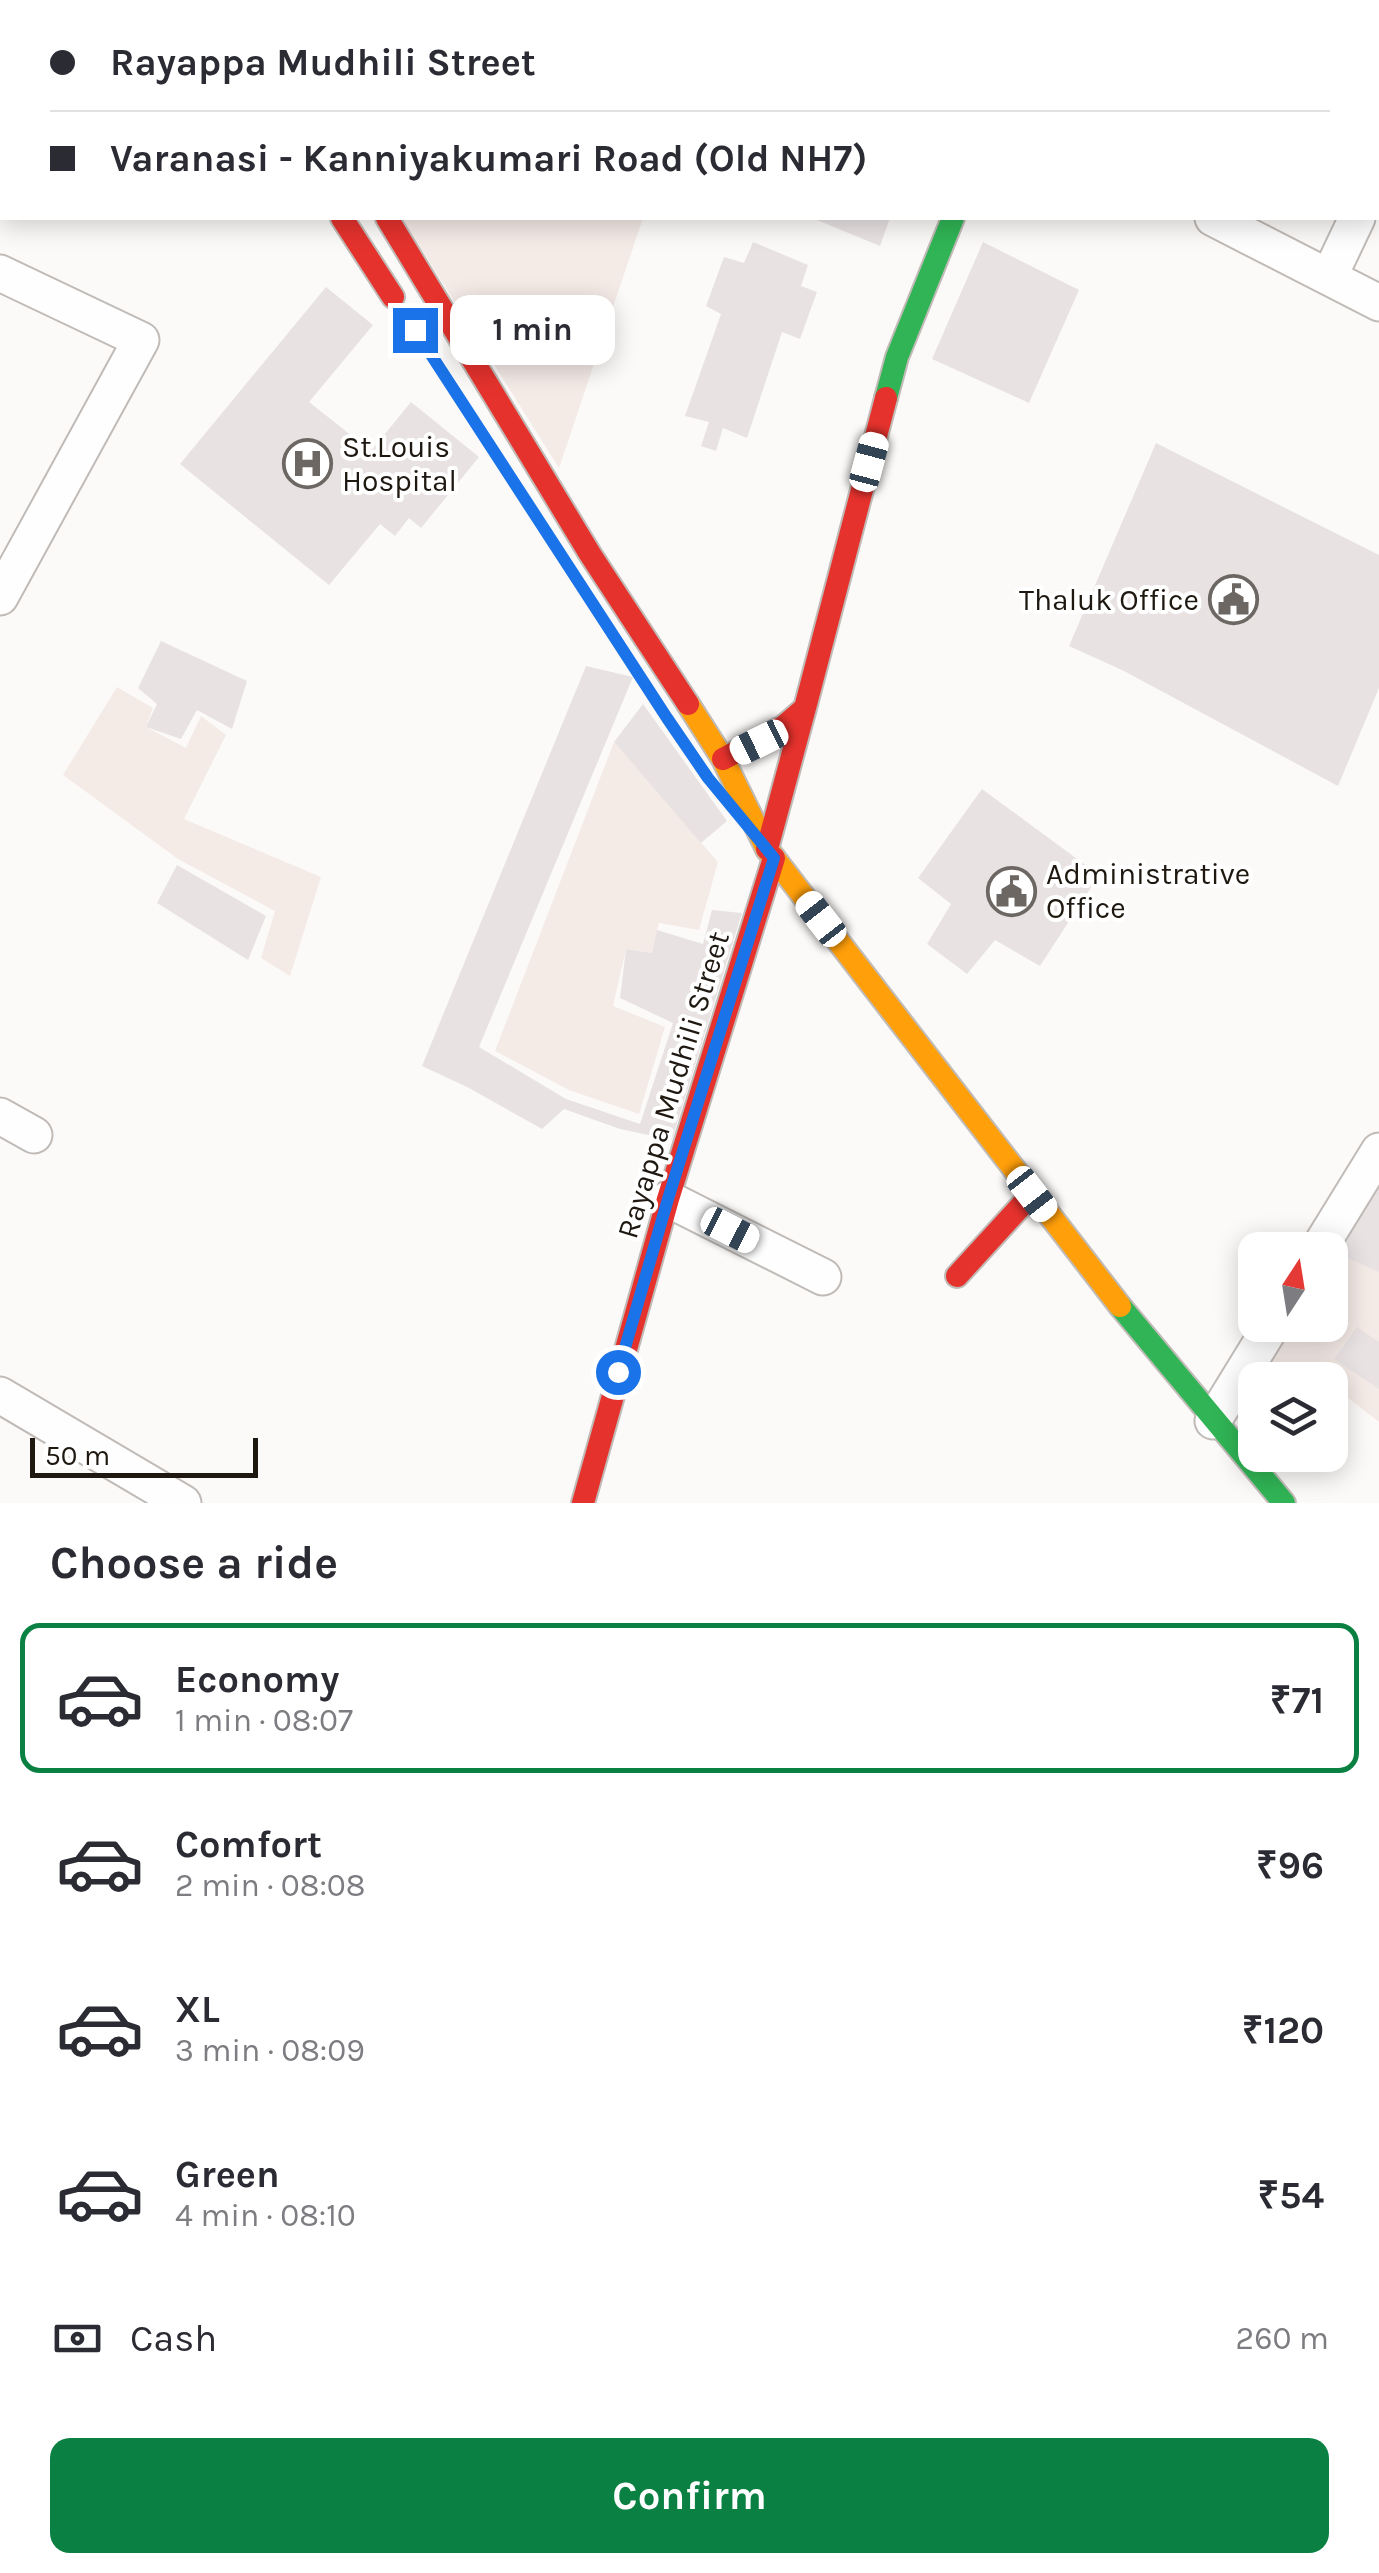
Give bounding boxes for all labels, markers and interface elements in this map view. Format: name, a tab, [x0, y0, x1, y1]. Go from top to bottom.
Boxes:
text: Rayappa Mudhili Street	[110, 40, 536, 85]
text: Varanasi - Kanniyakumari Road (Old NH7)	[110, 136, 867, 181]
callout: 1 min	[450, 295, 615, 365]
route end	[393, 308, 438, 353]
text: 1 min	[492, 311, 573, 348]
place label: St.Louis Hospital	[342, 429, 457, 499]
car	[847, 429, 891, 495]
hospital icon: St.Louis Hospital	[281, 438, 333, 490]
public building icon: Thaluk Office	[1208, 574, 1260, 626]
place label: Thaluk Office	[1019, 582, 1199, 618]
car	[725, 715, 793, 769]
place label: Administrative Office	[1046, 856, 1250, 926]
public building icon: Administrative Office	[985, 865, 1037, 917]
car	[791, 886, 851, 952]
street label: Rayappa Mudhili Street	[609, 927, 737, 1243]
car	[1002, 1161, 1062, 1227]
car	[696, 1203, 764, 1257]
north arrow	[1238, 1232, 1348, 1342]
map controls	[1238, 1232, 1348, 1472]
route start	[596, 1350, 641, 1395]
button: layers	[1238, 1362, 1348, 1472]
scale bar	[30, 1433, 258, 1478]
text: 50 m	[45, 1439, 110, 1472]
text: Choose a ride	[50, 1537, 338, 1589]
icon: car	[55, 1653, 145, 1743]
text: Economy	[175, 1657, 339, 1702]
text: ₹71	[1270, 1678, 1324, 1723]
text: 1 min · 08:07	[175, 1702, 353, 1739]
icon: car	[55, 1818, 145, 1908]
text: Comfort	[175, 1822, 322, 1867]
text: ₹96	[1256, 1843, 1324, 1888]
text: 2 min · 08:08	[175, 1867, 366, 1904]
icon: car	[55, 1983, 145, 2073]
text: XL	[175, 1987, 220, 2032]
text: ₹120	[1242, 2008, 1324, 2053]
text: 3 min · 08:09	[175, 2032, 365, 2069]
icon: car	[55, 2148, 145, 2238]
text: Green	[175, 2152, 280, 2197]
text: ₹54	[1258, 2173, 1324, 2218]
text: 4 min · 08:10	[175, 2197, 356, 2234]
icon: cash	[50, 2311, 105, 2366]
text: Cash	[130, 2316, 217, 2361]
text: 260 m	[1236, 2320, 1329, 2357]
button: Confirm	[50, 2438, 1329, 2553]

